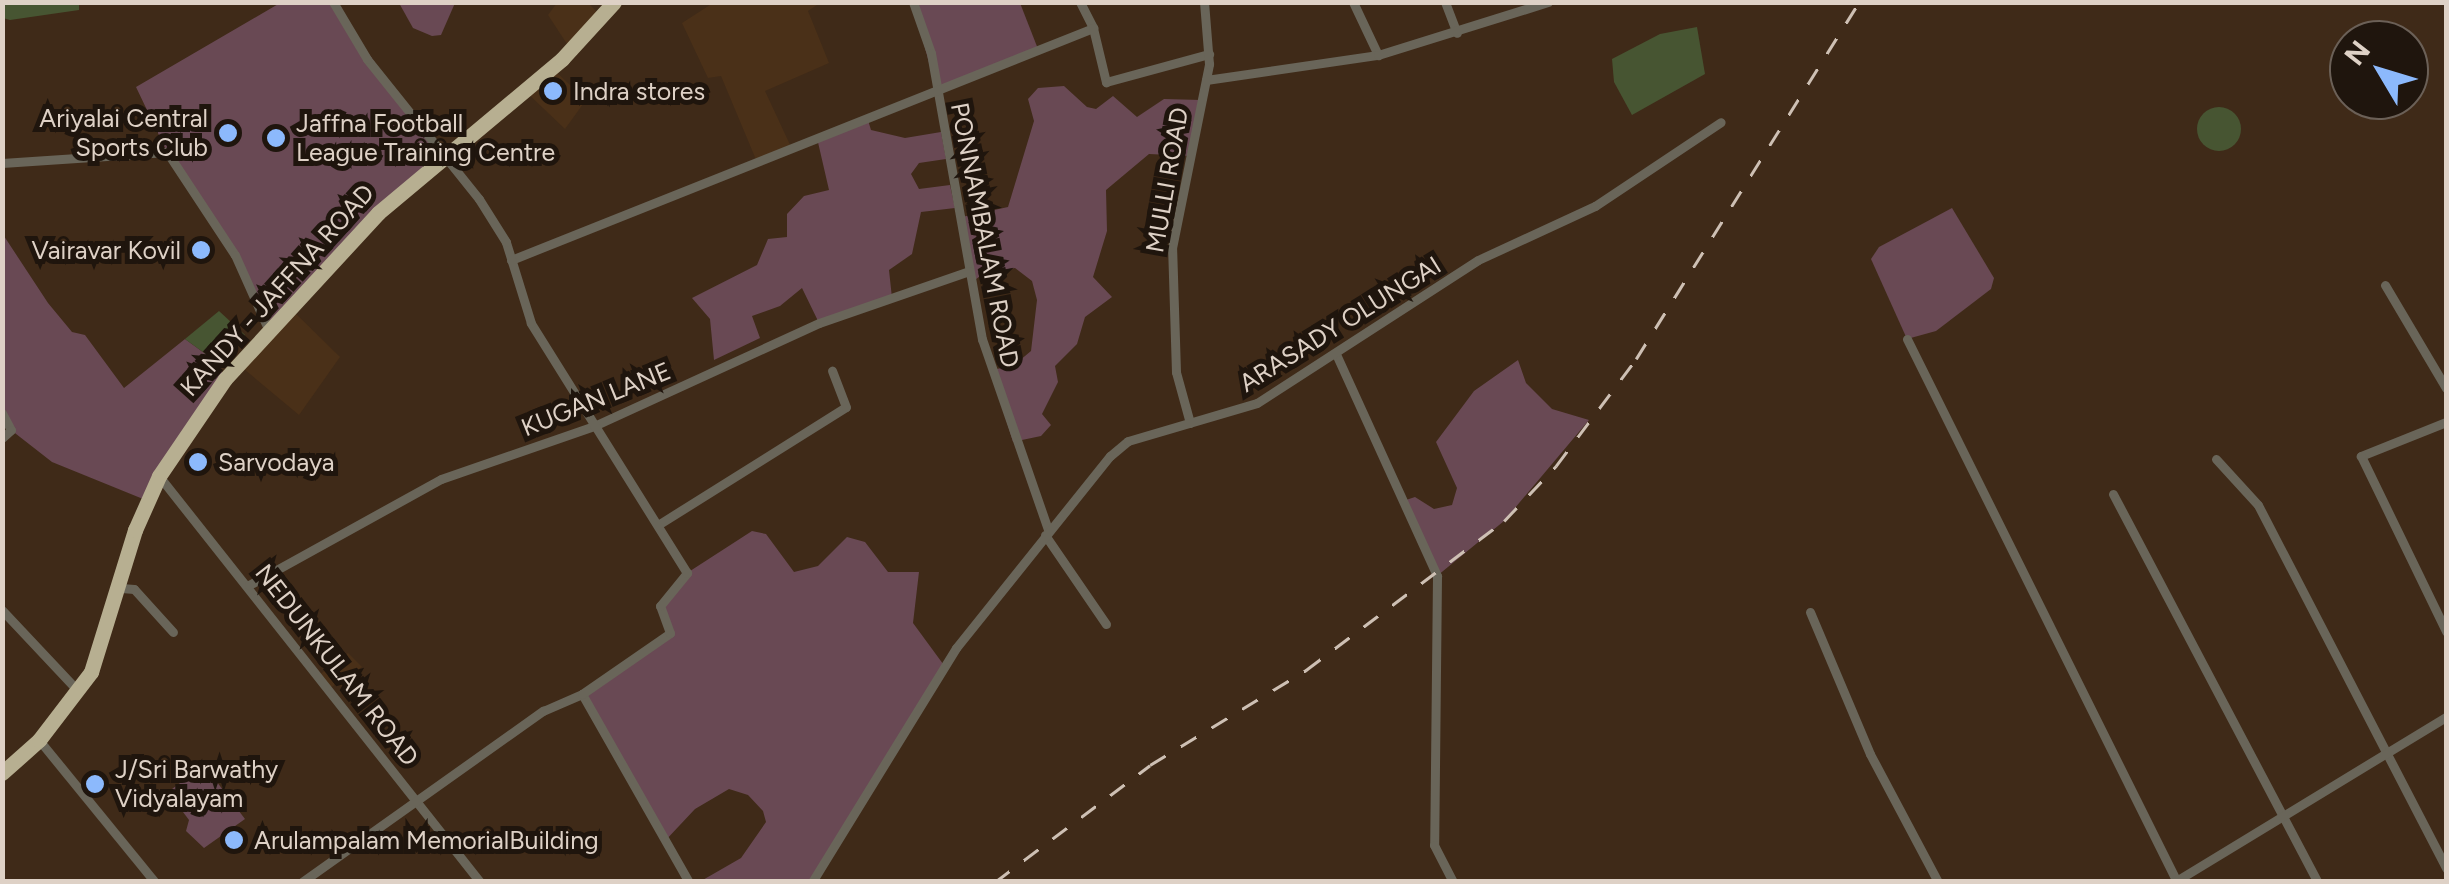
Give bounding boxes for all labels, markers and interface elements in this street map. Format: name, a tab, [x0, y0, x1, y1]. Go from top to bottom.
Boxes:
north arrow	[2329, 20, 2429, 120]
text: N	[2337, 34, 2377, 72]
place label: Indra stores	[573, 76, 705, 106]
marker: Indra stores	[542, 80, 564, 102]
street label: PONNAMBALAM ROAD	[945, 100, 1025, 370]
place label: Ariyalai Central Sports Club	[39, 104, 208, 163]
street label: MULLI ROAD	[1139, 105, 1195, 255]
place label: Jaffna Football League Training Centre	[296, 109, 555, 168]
marker: Ariyalai Central Sports Club	[217, 122, 239, 144]
marker: Jaffna Football League Training Centre	[265, 127, 287, 149]
street label: KANDY - JAFFNA ROAD	[174, 178, 380, 402]
place label: Vairavar Kovil	[32, 235, 181, 265]
marker: Vairavar Kovil	[190, 239, 212, 261]
street label: ARASADY OLUNGAI	[1234, 250, 1446, 398]
street label: KUGAN LANE	[517, 355, 675, 443]
place label: Sarvodaya	[218, 447, 335, 477]
marker: Sarvodaya	[187, 451, 209, 473]
street label: NEDUNKULAM ROAD	[249, 558, 425, 772]
place label: J/Sri Barwathy Vidyalayam	[115, 755, 278, 814]
marker: J/Sri Barwathy Vidyalayam	[84, 773, 106, 795]
place label: Arulampalam MemorialBuilding	[254, 825, 599, 855]
marker: Arulampalam MemorialBuilding	[223, 829, 245, 851]

